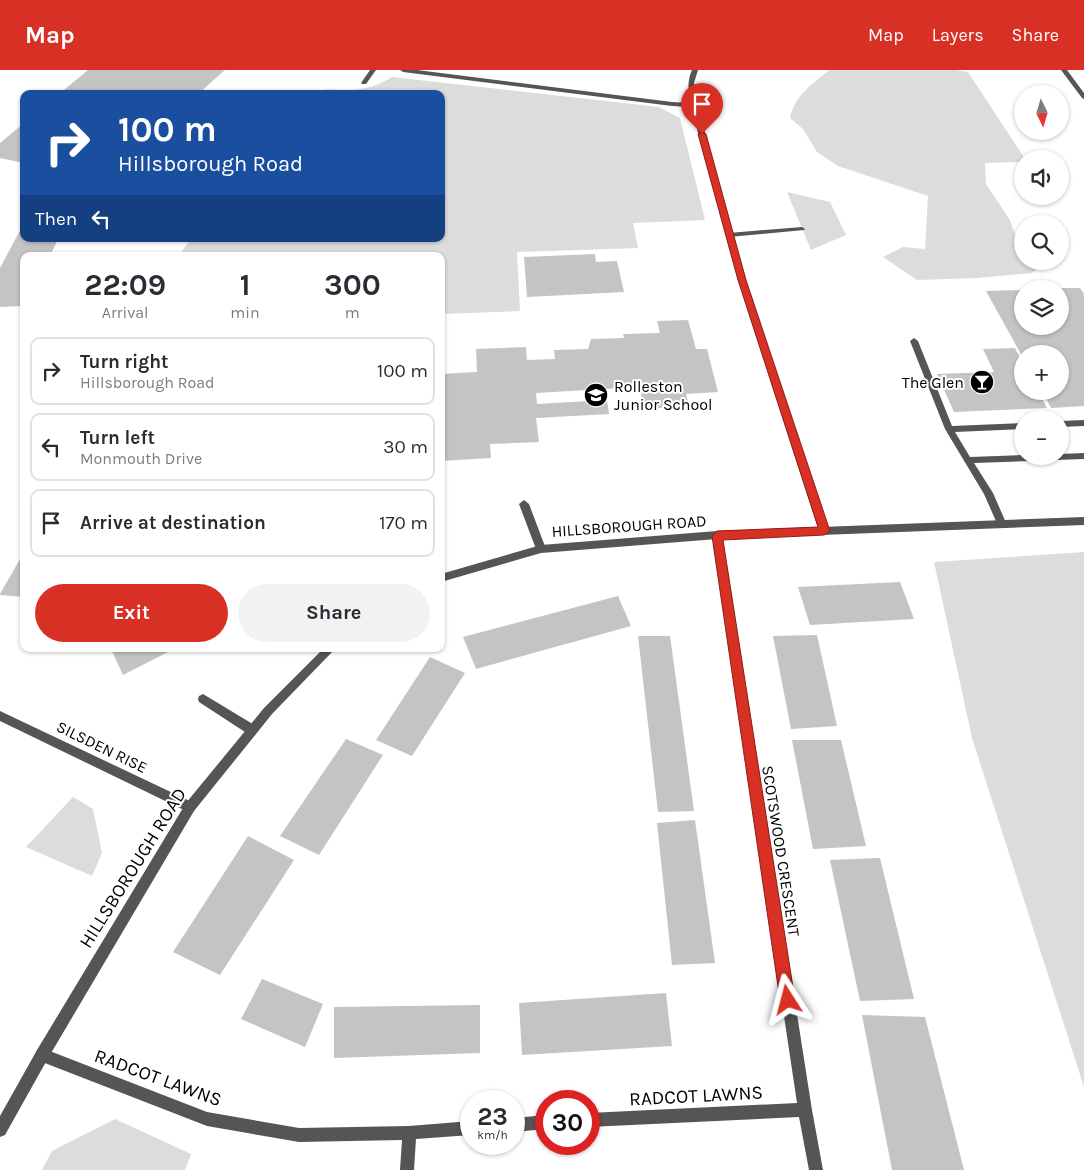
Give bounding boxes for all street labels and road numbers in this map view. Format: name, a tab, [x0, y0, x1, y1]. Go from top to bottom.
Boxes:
street label: HILLSBOROUGH ROAD	[551, 511, 707, 541]
street label: SILSDEN RISE	[54, 717, 150, 777]
street label: SCOTSWOOD CRESCENT	[758, 764, 804, 938]
street label: HILLSBOROUGH ROAD	[75, 784, 191, 952]
street label: RADCOT LAWNS	[91, 1045, 225, 1111]
street label: RADCOT LAWNS	[629, 1082, 763, 1110]

